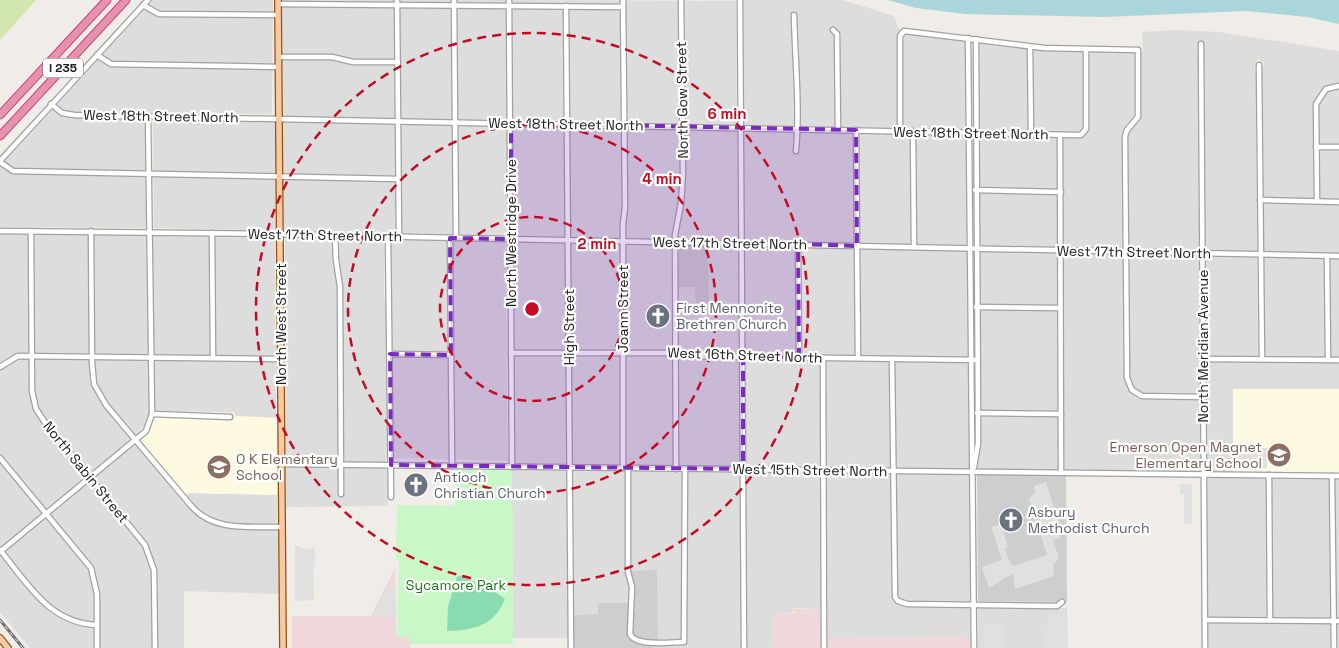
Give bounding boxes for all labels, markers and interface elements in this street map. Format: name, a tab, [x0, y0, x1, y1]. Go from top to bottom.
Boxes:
street label: North Gow Street	[672, 41, 692, 159]
road number: I 235	[43, 58, 83, 78]
text: 6 min	[707, 104, 747, 123]
street label: West 18th Street North	[83, 106, 239, 126]
street label: West 18th Street North	[488, 114, 644, 134]
street label: West 18th Street North	[893, 123, 1049, 143]
street label: North Westridge Drive	[502, 159, 520, 307]
text: 4 min	[642, 169, 682, 188]
street label: West 17th Street North	[248, 225, 402, 245]
street label: West 17th Street North	[653, 233, 807, 253]
text: 2 min	[578, 234, 616, 253]
street label: West 17th Street North	[1057, 242, 1211, 262]
street label: North West Street	[272, 263, 290, 385]
street label: Joann Street	[614, 265, 632, 353]
street label: North Meridian Avenue	[1194, 270, 1212, 422]
street label: High Street	[560, 289, 578, 365]
place label: First Mennonite Brethren Church	[676, 299, 787, 333]
centre of rings	[523, 300, 541, 318]
church icon: First Mennonite Brethren Church	[645, 303, 671, 329]
street label: West 16th Street North	[667, 343, 823, 367]
street label: North Sabin Street	[39, 417, 133, 527]
place label: Emerson Open Magnet Elementary School	[1110, 438, 1262, 472]
school or university icon: Emerson Open Magnet Elementary School	[1266, 442, 1292, 468]
place label: O K Elementary School	[236, 450, 338, 484]
school or university icon: O K Elementary School	[206, 454, 232, 480]
street label: West 15th Street North	[732, 460, 888, 480]
place label: Antioch Christian Church	[434, 468, 546, 502]
church icon: Antioch Christian Church	[403, 472, 429, 498]
place label: Asbury Methodist Church	[1028, 503, 1150, 537]
church icon: Asbury Methodist Church	[998, 507, 1024, 533]
park label: Sycamore Park	[406, 576, 507, 594]

